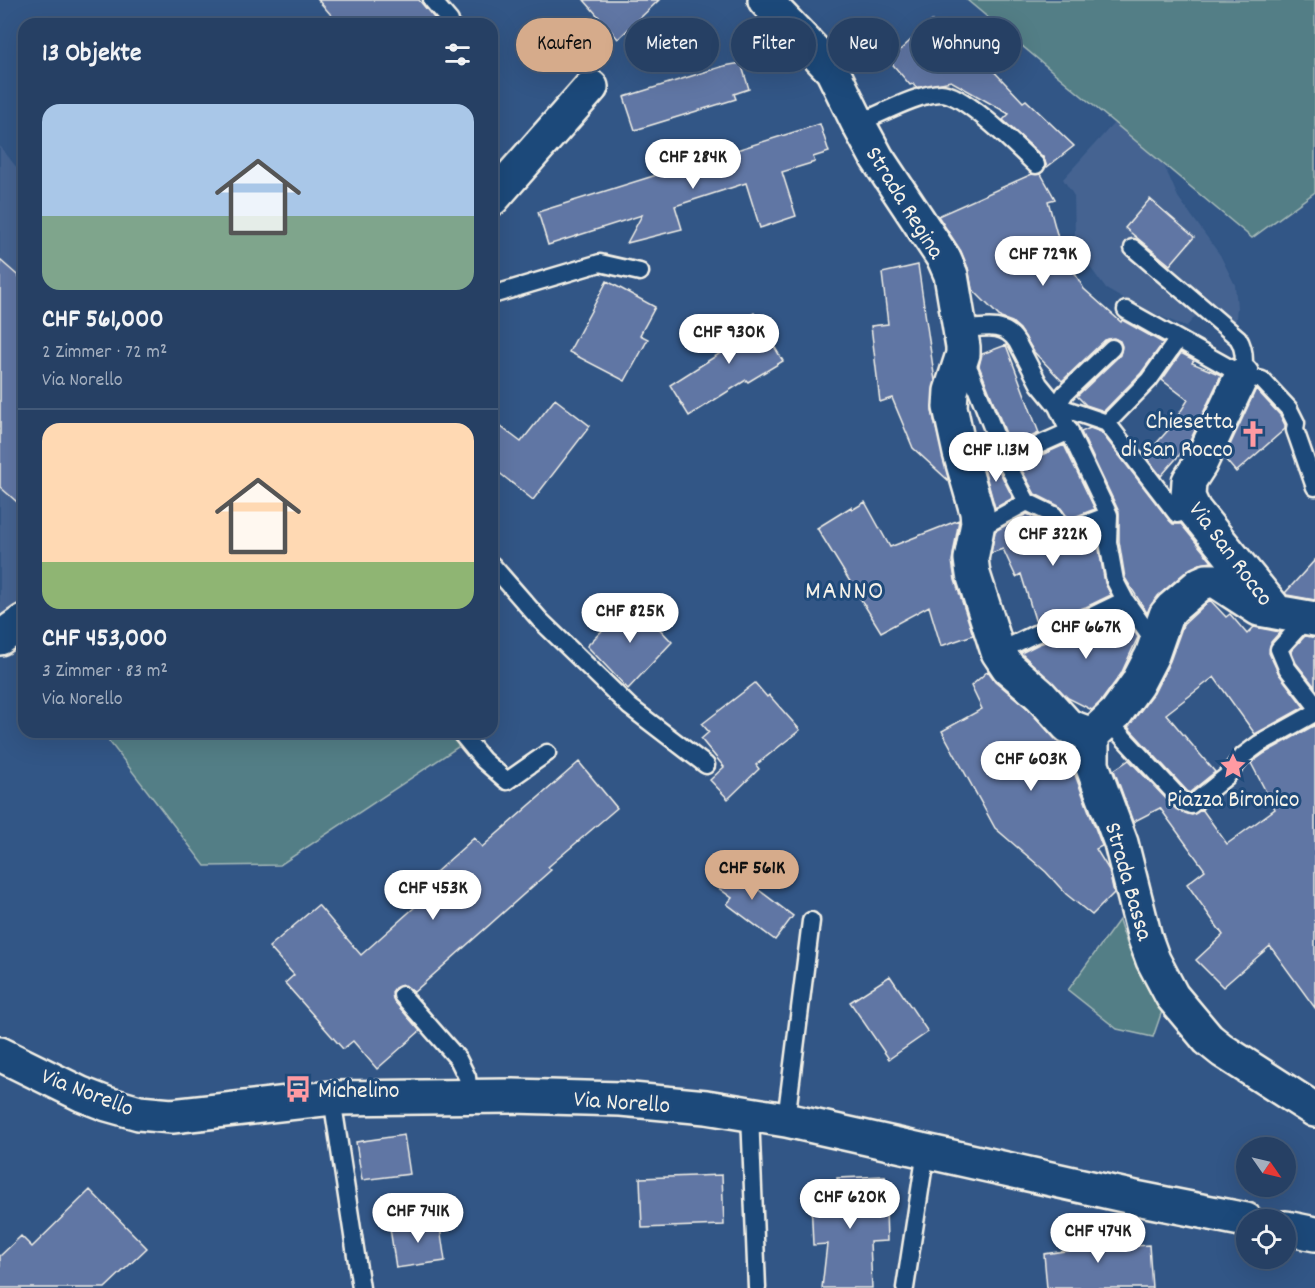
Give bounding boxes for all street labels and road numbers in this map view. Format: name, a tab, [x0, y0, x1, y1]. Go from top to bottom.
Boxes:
street label: Strada Regina	[855, 141, 952, 267]
street label: Via San Rocco	[1179, 495, 1280, 614]
street label: Strada Bassa	[1094, 819, 1160, 946]
street label: Via Norello	[36, 1061, 138, 1127]
street label: Via Norello	[572, 1084, 671, 1124]

